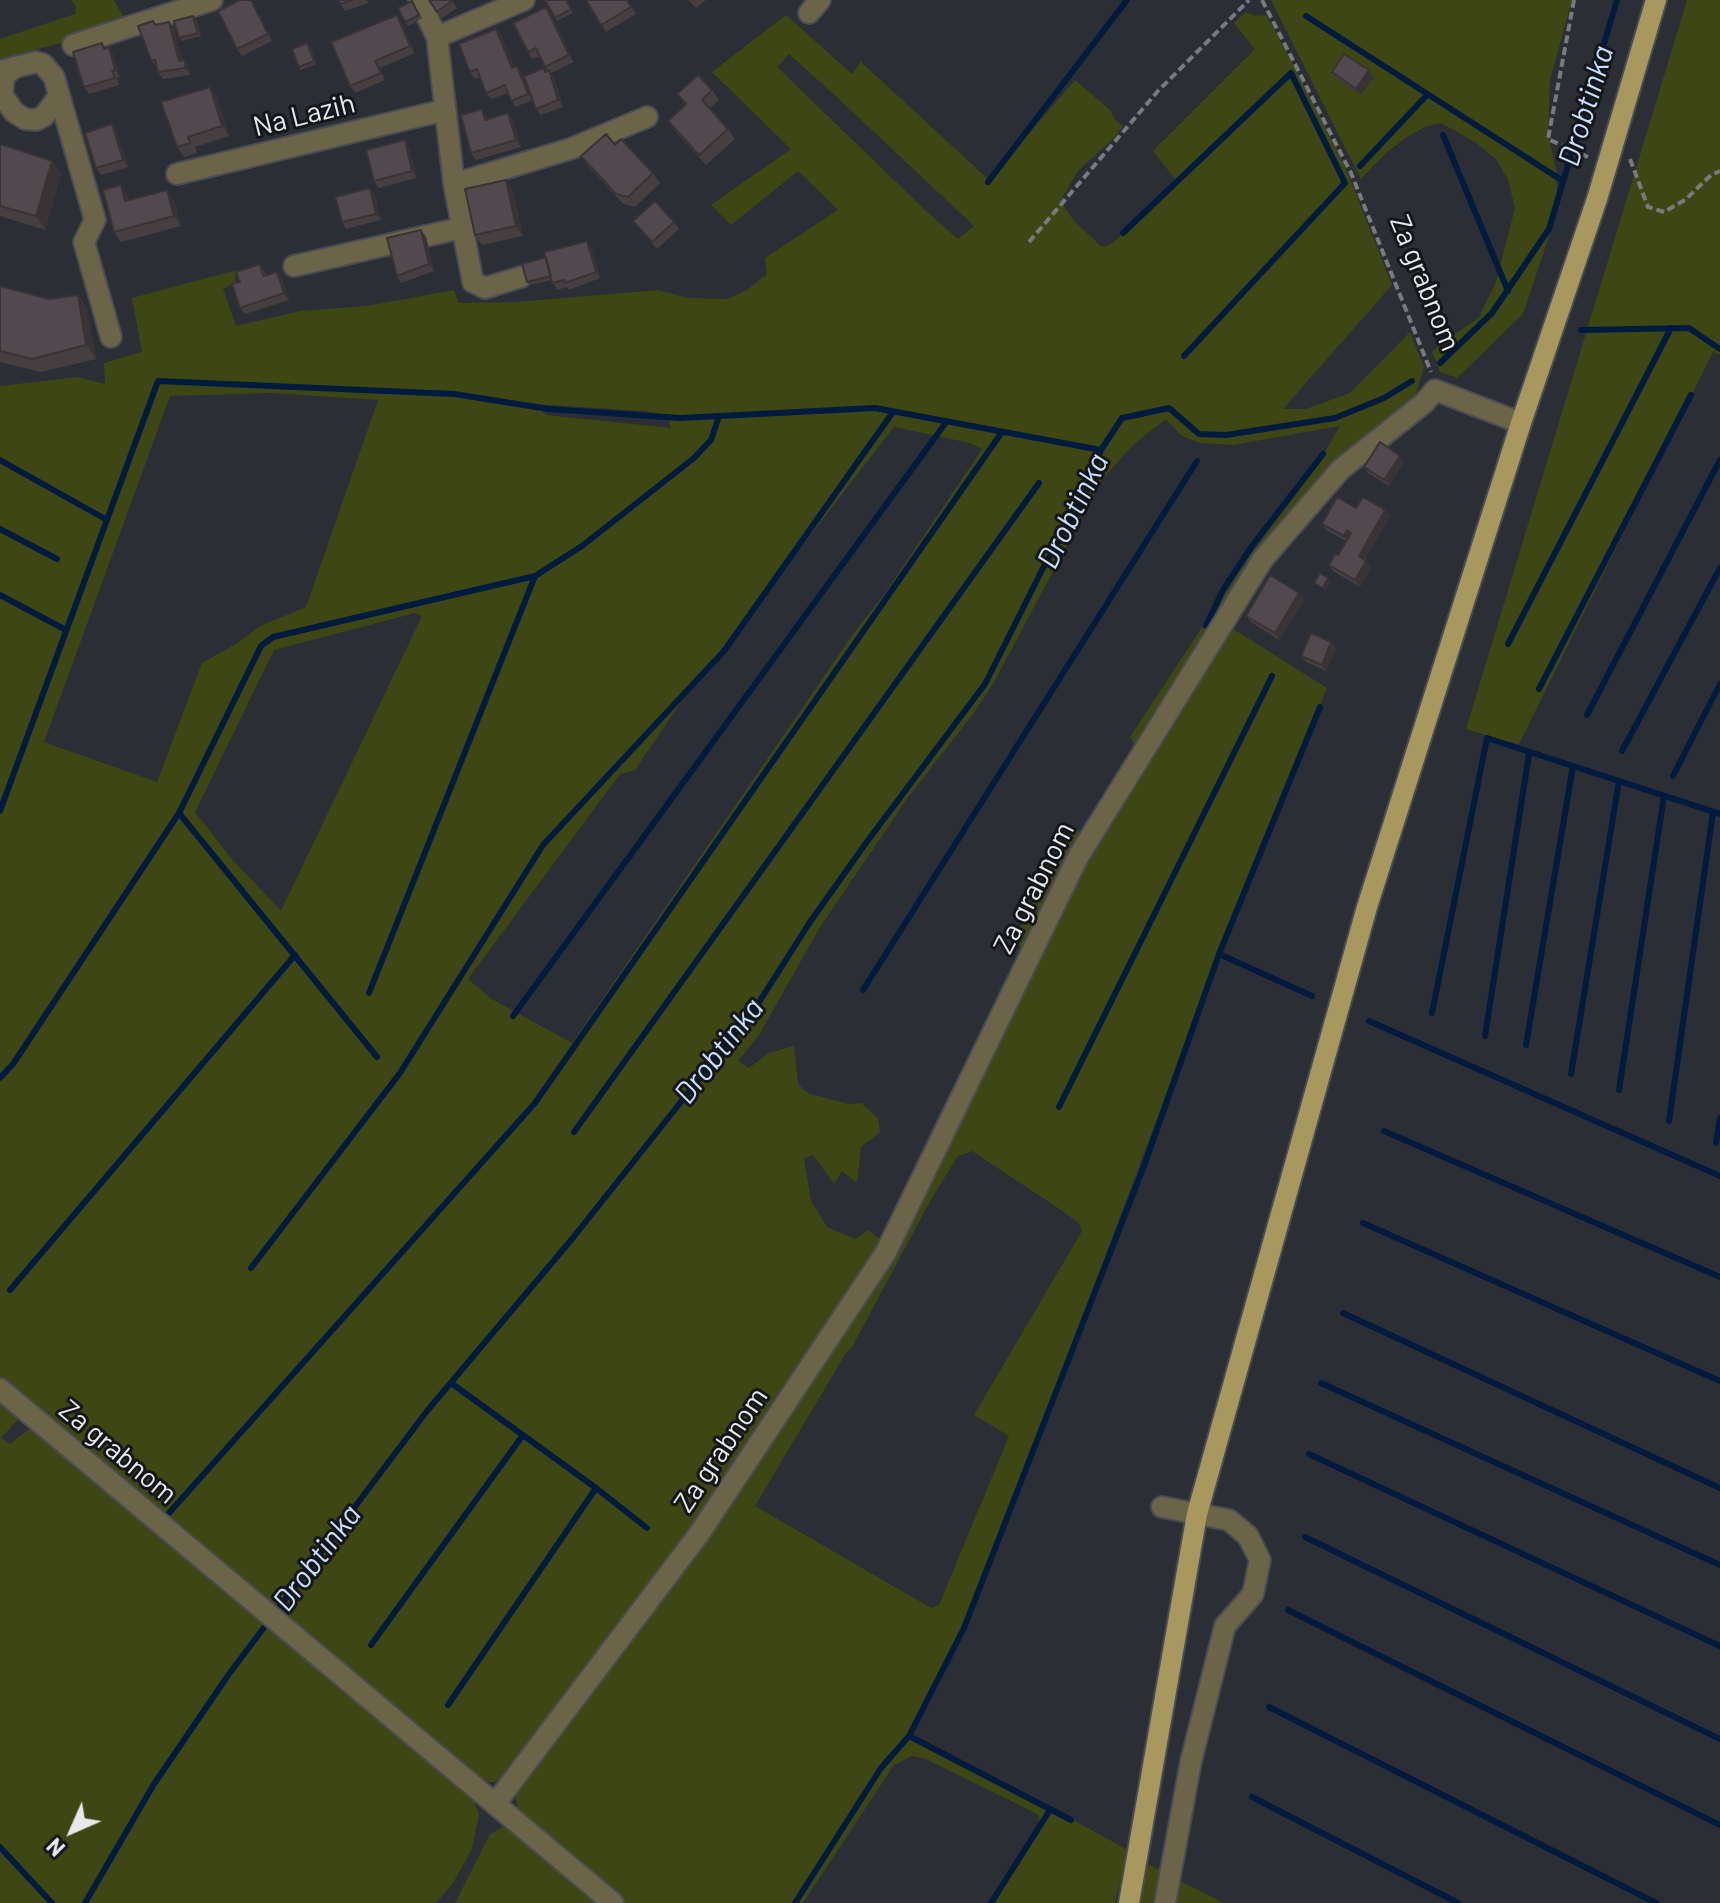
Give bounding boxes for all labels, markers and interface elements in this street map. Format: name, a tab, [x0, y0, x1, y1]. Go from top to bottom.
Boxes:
water label: Drobtinka	[1551, 42, 1621, 170]
street label: Na Lazih	[250, 86, 358, 144]
street label: Za grabnom	[1383, 210, 1467, 356]
water label: Drobtinka	[1030, 447, 1116, 575]
street label: Za grabnom	[987, 817, 1081, 959]
water label: Drobtinka	[667, 991, 771, 1111]
street label: Za grabnom	[667, 1381, 775, 1519]
street label: Za grabnom	[52, 1393, 184, 1511]
water label: Drobtinka	[265, 1498, 369, 1618]
north arrow	[32, 1791, 112, 1871]
text: N	[41, 1834, 69, 1862]

